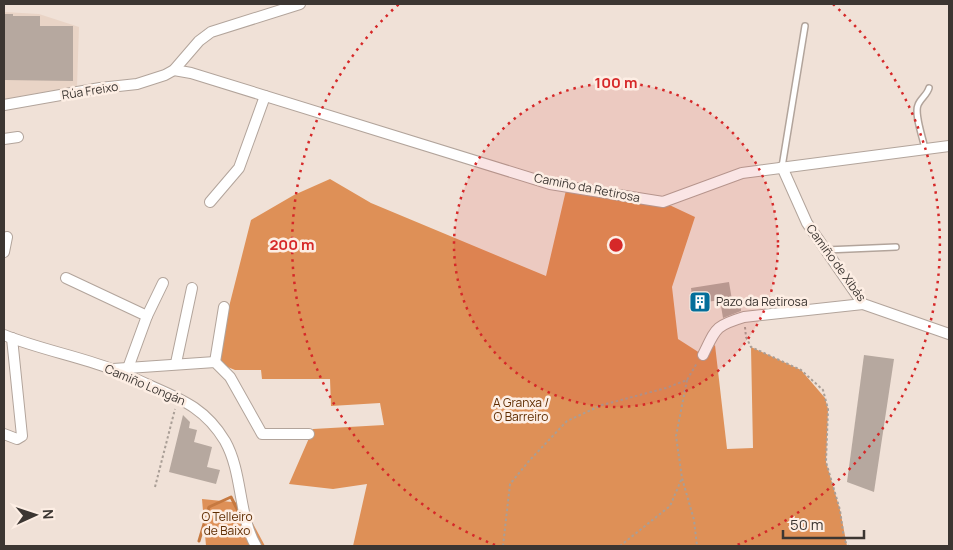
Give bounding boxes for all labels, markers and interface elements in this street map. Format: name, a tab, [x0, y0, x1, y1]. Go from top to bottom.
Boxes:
text: 100 m	[595, 72, 637, 93]
street label: Rúa Freixo	[60, 78, 119, 103]
street label: Camiño da Retirosa	[533, 169, 641, 206]
street label: Camiño de Xibás	[803, 221, 870, 305]
text: 200 m	[269, 234, 315, 255]
centre of rings	[607, 236, 625, 254]
building icon: Pazo da Retirosa	[688, 290, 712, 314]
place label: Pazo da Retirosa	[716, 293, 808, 310]
street label: Camiño Longán	[102, 360, 188, 409]
park label: A Granxa / O Barreiro	[493, 394, 549, 425]
north arrow	[10, 490, 60, 540]
park label: O Telleiro de Baixo	[201, 508, 253, 539]
scale bar	[783, 508, 864, 540]
text: N	[39, 509, 58, 520]
text: 50 m	[790, 514, 824, 535]

